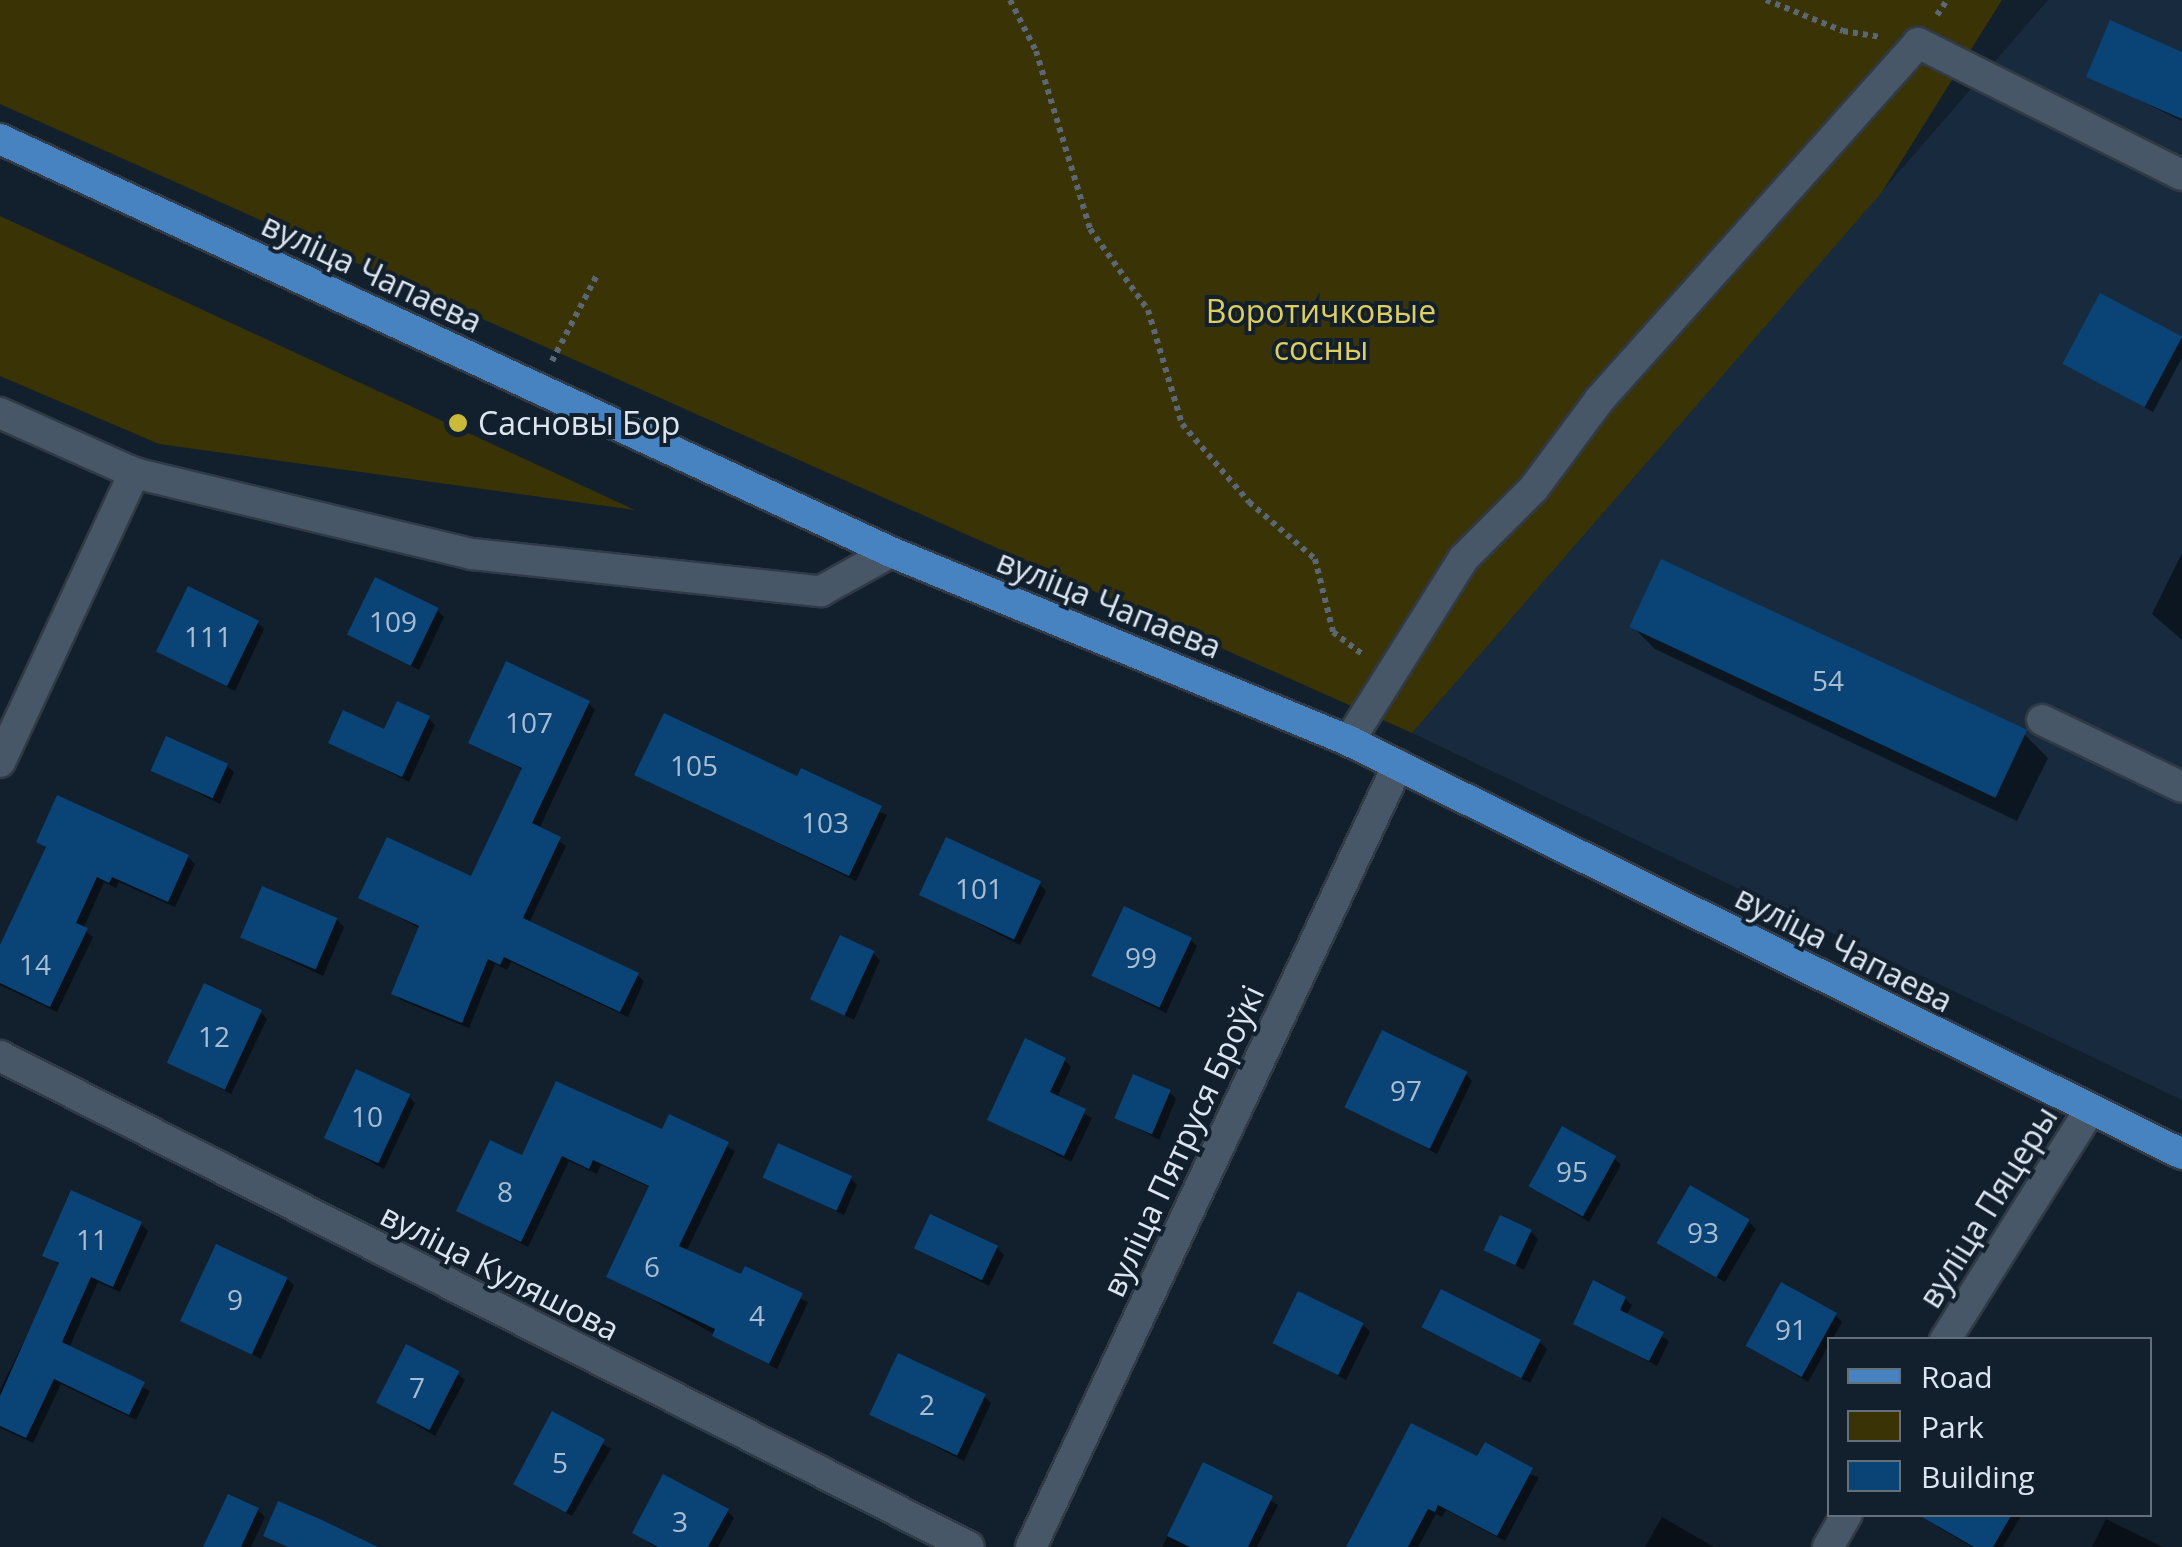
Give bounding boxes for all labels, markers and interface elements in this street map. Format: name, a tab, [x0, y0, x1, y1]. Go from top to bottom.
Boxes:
street label: вуліца Чапаева	[256, 205, 488, 341]
park label: Воротичковые сосны	[1206, 293, 1436, 368]
place label: Сасновы Бор	[478, 404, 680, 442]
marker: Сасновы Бор	[447, 412, 469, 434]
street label: вуліца Чапаева	[991, 541, 1227, 667]
house number: 109	[369, 604, 417, 638]
house number: 111	[184, 619, 232, 653]
house number: 54	[1812, 663, 1844, 697]
house number: 107	[505, 705, 553, 739]
house number: 105	[670, 748, 718, 782]
house number: 103	[801, 805, 849, 839]
house number: 101	[955, 871, 1003, 905]
street label: вуліца Чапаева	[1729, 878, 1959, 1020]
house number: 99	[1125, 940, 1157, 974]
house number: 14	[19, 947, 51, 981]
street label: вуліца Пятруся Броўкі	[1094, 979, 1272, 1303]
house number: 12	[198, 1019, 230, 1053]
house number: 97	[1390, 1073, 1422, 1107]
house number: 10	[351, 1099, 383, 1133]
street label: вуліца Пяцеры	[1911, 1099, 2065, 1315]
house number: 95	[1556, 1154, 1588, 1188]
house number: 8	[497, 1174, 513, 1208]
street label: вуліца Куляшова	[374, 1195, 626, 1349]
house number: 93	[1687, 1215, 1719, 1249]
house number: 11	[76, 1222, 108, 1256]
house number: 6	[644, 1249, 660, 1283]
house number: 9	[227, 1282, 243, 1316]
house number: 4	[749, 1298, 765, 1332]
house number: 91	[1775, 1312, 1807, 1346]
legend	[1827, 1337, 2152, 1517]
text: Road	[1921, 1356, 1993, 1397]
house number: 7	[409, 1370, 425, 1404]
house number: 2	[919, 1387, 935, 1421]
text: Park	[1921, 1406, 1984, 1447]
house number: 5	[552, 1445, 568, 1479]
text: Building	[1921, 1456, 2035, 1497]
house number: 3	[672, 1504, 688, 1538]

